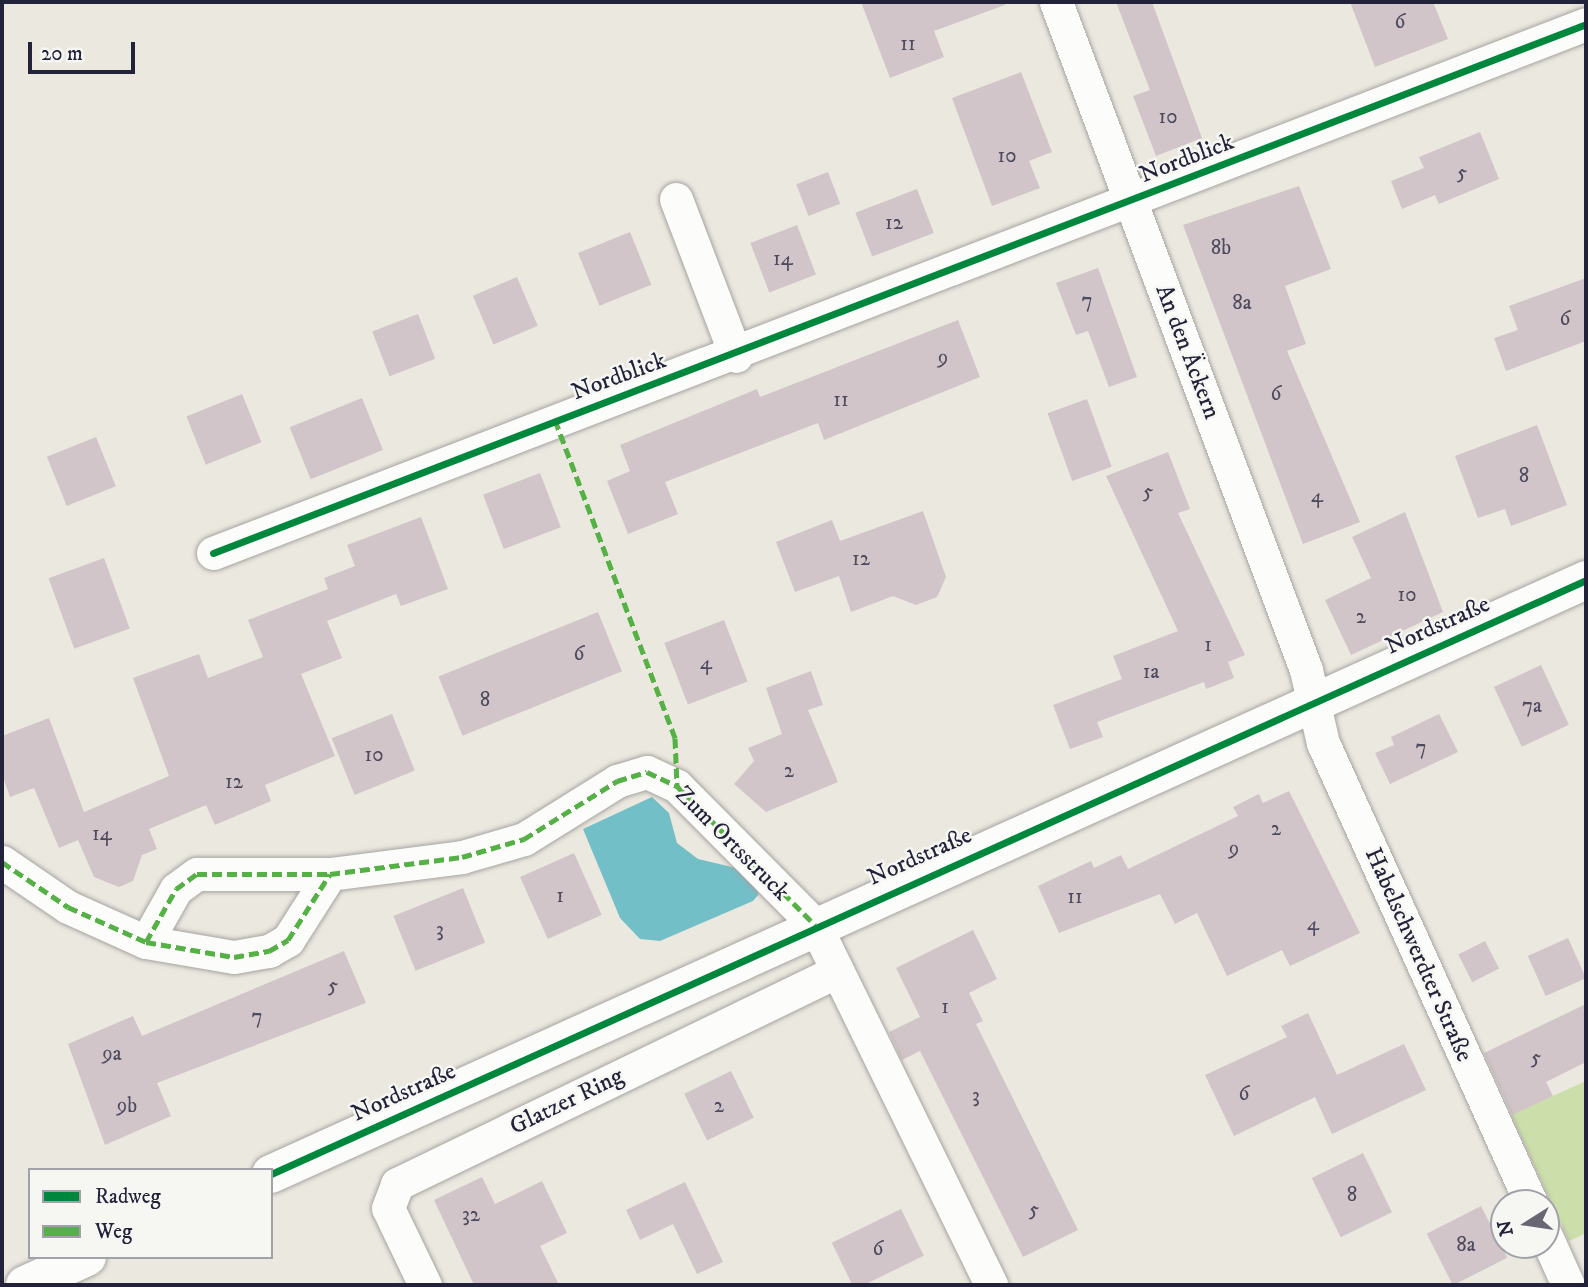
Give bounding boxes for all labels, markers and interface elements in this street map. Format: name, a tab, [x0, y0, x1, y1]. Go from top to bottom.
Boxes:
house number: 6	[1395, 9, 1405, 35]
scale bar	[32, 28, 138, 72]
house number: 11	[900, 31, 916, 57]
text: 20 m	[41, 41, 83, 67]
house number: 10	[1159, 104, 1177, 130]
street label: Nordblick	[1136, 128, 1238, 190]
house number: 10	[998, 143, 1016, 169]
house number: 5	[1457, 160, 1467, 186]
house number: 12	[885, 210, 903, 236]
house number: 8b	[1211, 235, 1231, 261]
house number: 14	[773, 246, 793, 272]
street label: An den Äckern	[1148, 281, 1226, 423]
house number: 7	[1081, 288, 1093, 314]
house number: 8a	[1232, 290, 1252, 316]
house number: 6	[1560, 306, 1570, 332]
house number: 9	[938, 345, 948, 371]
street label: Nordblick	[568, 347, 670, 407]
house number: 6	[1271, 381, 1281, 407]
house number: 11	[833, 387, 849, 413]
house number: 8	[1519, 463, 1529, 489]
house number: 5	[1143, 479, 1153, 505]
house number: 4	[1311, 483, 1323, 509]
house number: 12	[852, 546, 870, 572]
house number: 10	[1398, 582, 1416, 608]
street label: Nordstraße	[1381, 590, 1495, 662]
house number: 2	[1356, 604, 1366, 630]
house number: 1	[1204, 632, 1212, 658]
house number: 6	[574, 641, 584, 667]
house number: 4	[700, 650, 712, 676]
house number: 1a	[1143, 659, 1159, 685]
house number: 8	[480, 687, 490, 713]
house number: 7a	[1522, 693, 1542, 719]
house number: 7	[1415, 735, 1427, 761]
house number: 10	[365, 742, 383, 768]
house number: 2	[784, 758, 794, 784]
house number: 12	[225, 769, 243, 795]
street label: Zum Ortsstruck	[669, 781, 795, 907]
house number: 2	[1271, 816, 1281, 842]
house number: 14	[92, 821, 112, 847]
street label: Nordstraße	[863, 821, 977, 893]
house number: 9	[1229, 836, 1239, 862]
street label: Habelschwerdter Straße	[1358, 844, 1478, 1066]
house number: 1	[556, 883, 564, 909]
house number: 11	[1067, 884, 1083, 910]
house number: 4	[1307, 911, 1319, 937]
house number: 3	[436, 917, 444, 943]
house number: 5	[328, 973, 338, 999]
house number: 1	[941, 994, 949, 1020]
house number: 7	[251, 1004, 263, 1030]
house number: 9a	[102, 1041, 122, 1067]
house number: 5	[1531, 1045, 1541, 1071]
street label: Nordstraße	[347, 1057, 461, 1129]
street label: Glatzer Ring	[506, 1062, 628, 1142]
house number: 6	[1239, 1081, 1249, 1107]
house number: 3	[972, 1083, 980, 1109]
house number: 9b	[117, 1093, 137, 1119]
house number: 2	[714, 1093, 724, 1119]
legend	[28, 1168, 273, 1259]
house number: 8	[1347, 1182, 1357, 1208]
text: Radweg	[95, 1184, 161, 1210]
north arrow	[1490, 1189, 1560, 1259]
house number: 5	[1029, 1197, 1039, 1223]
house number: 32	[462, 1202, 480, 1228]
text: N	[1493, 1218, 1519, 1238]
text: Weg	[95, 1219, 132, 1245]
house number: 8a	[1456, 1232, 1476, 1258]
house number: 6	[873, 1236, 883, 1262]

